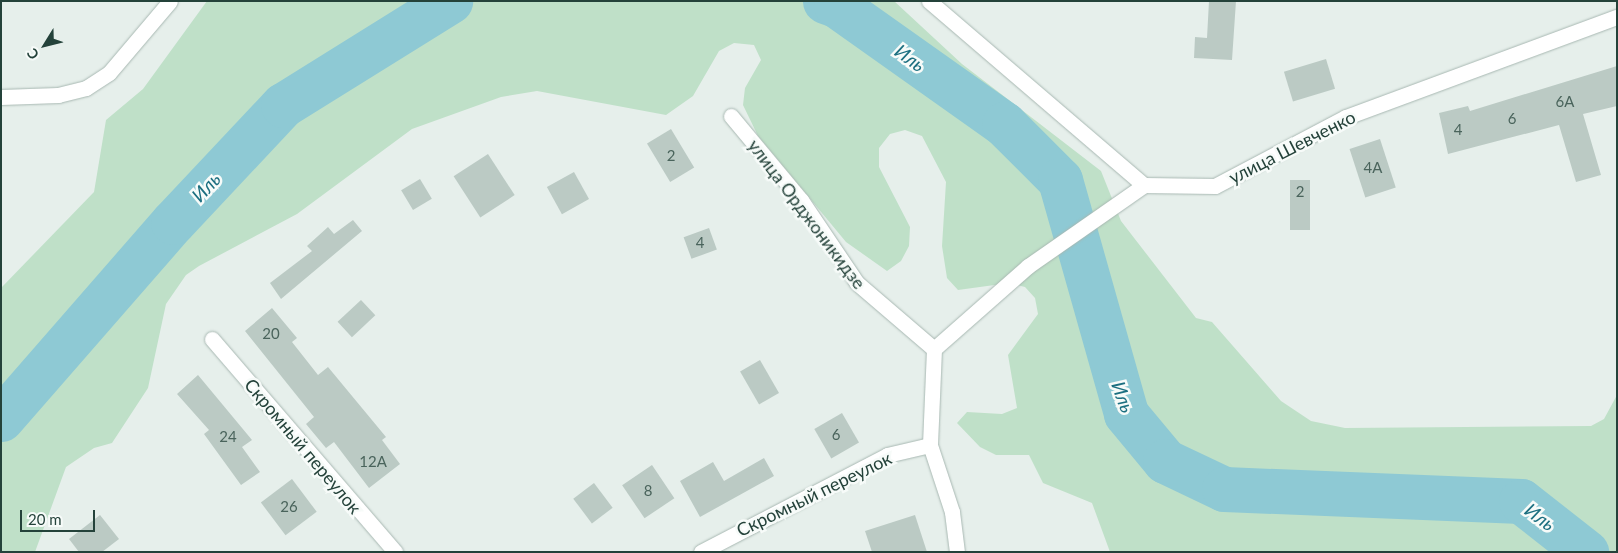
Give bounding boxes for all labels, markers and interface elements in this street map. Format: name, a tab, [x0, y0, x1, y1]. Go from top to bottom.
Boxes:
north arrow	[20, 20, 70, 70]
water label: Иль	[890, 39, 930, 77]
text: С	[23, 45, 42, 63]
house number: 6А	[1556, 93, 1574, 111]
street label: улица Шевченко	[1225, 106, 1359, 188]
house number: 6	[1508, 110, 1516, 128]
house number: 4	[1454, 121, 1462, 139]
street label: улица Орджоникидзе	[744, 135, 870, 293]
house number: 2	[667, 147, 675, 165]
house number: 4А	[1364, 159, 1382, 177]
water label: Иль	[187, 168, 225, 206]
house number: 2	[1296, 183, 1304, 201]
house number: 4	[696, 234, 704, 252]
house number: 20	[262, 325, 280, 343]
street label: Скромный переулок	[240, 374, 366, 518]
water label: Иль	[1107, 378, 1139, 416]
house number: 6	[832, 426, 840, 444]
house number: 24	[219, 428, 237, 446]
street label: Скромный переулок	[733, 447, 895, 541]
house number: 12А	[359, 453, 387, 471]
house number: 8	[644, 482, 652, 500]
house number: 26	[280, 498, 298, 516]
water label: Иль	[1520, 498, 1560, 536]
scale bar	[22, 500, 98, 532]
text: 20 m	[28, 510, 62, 528]

